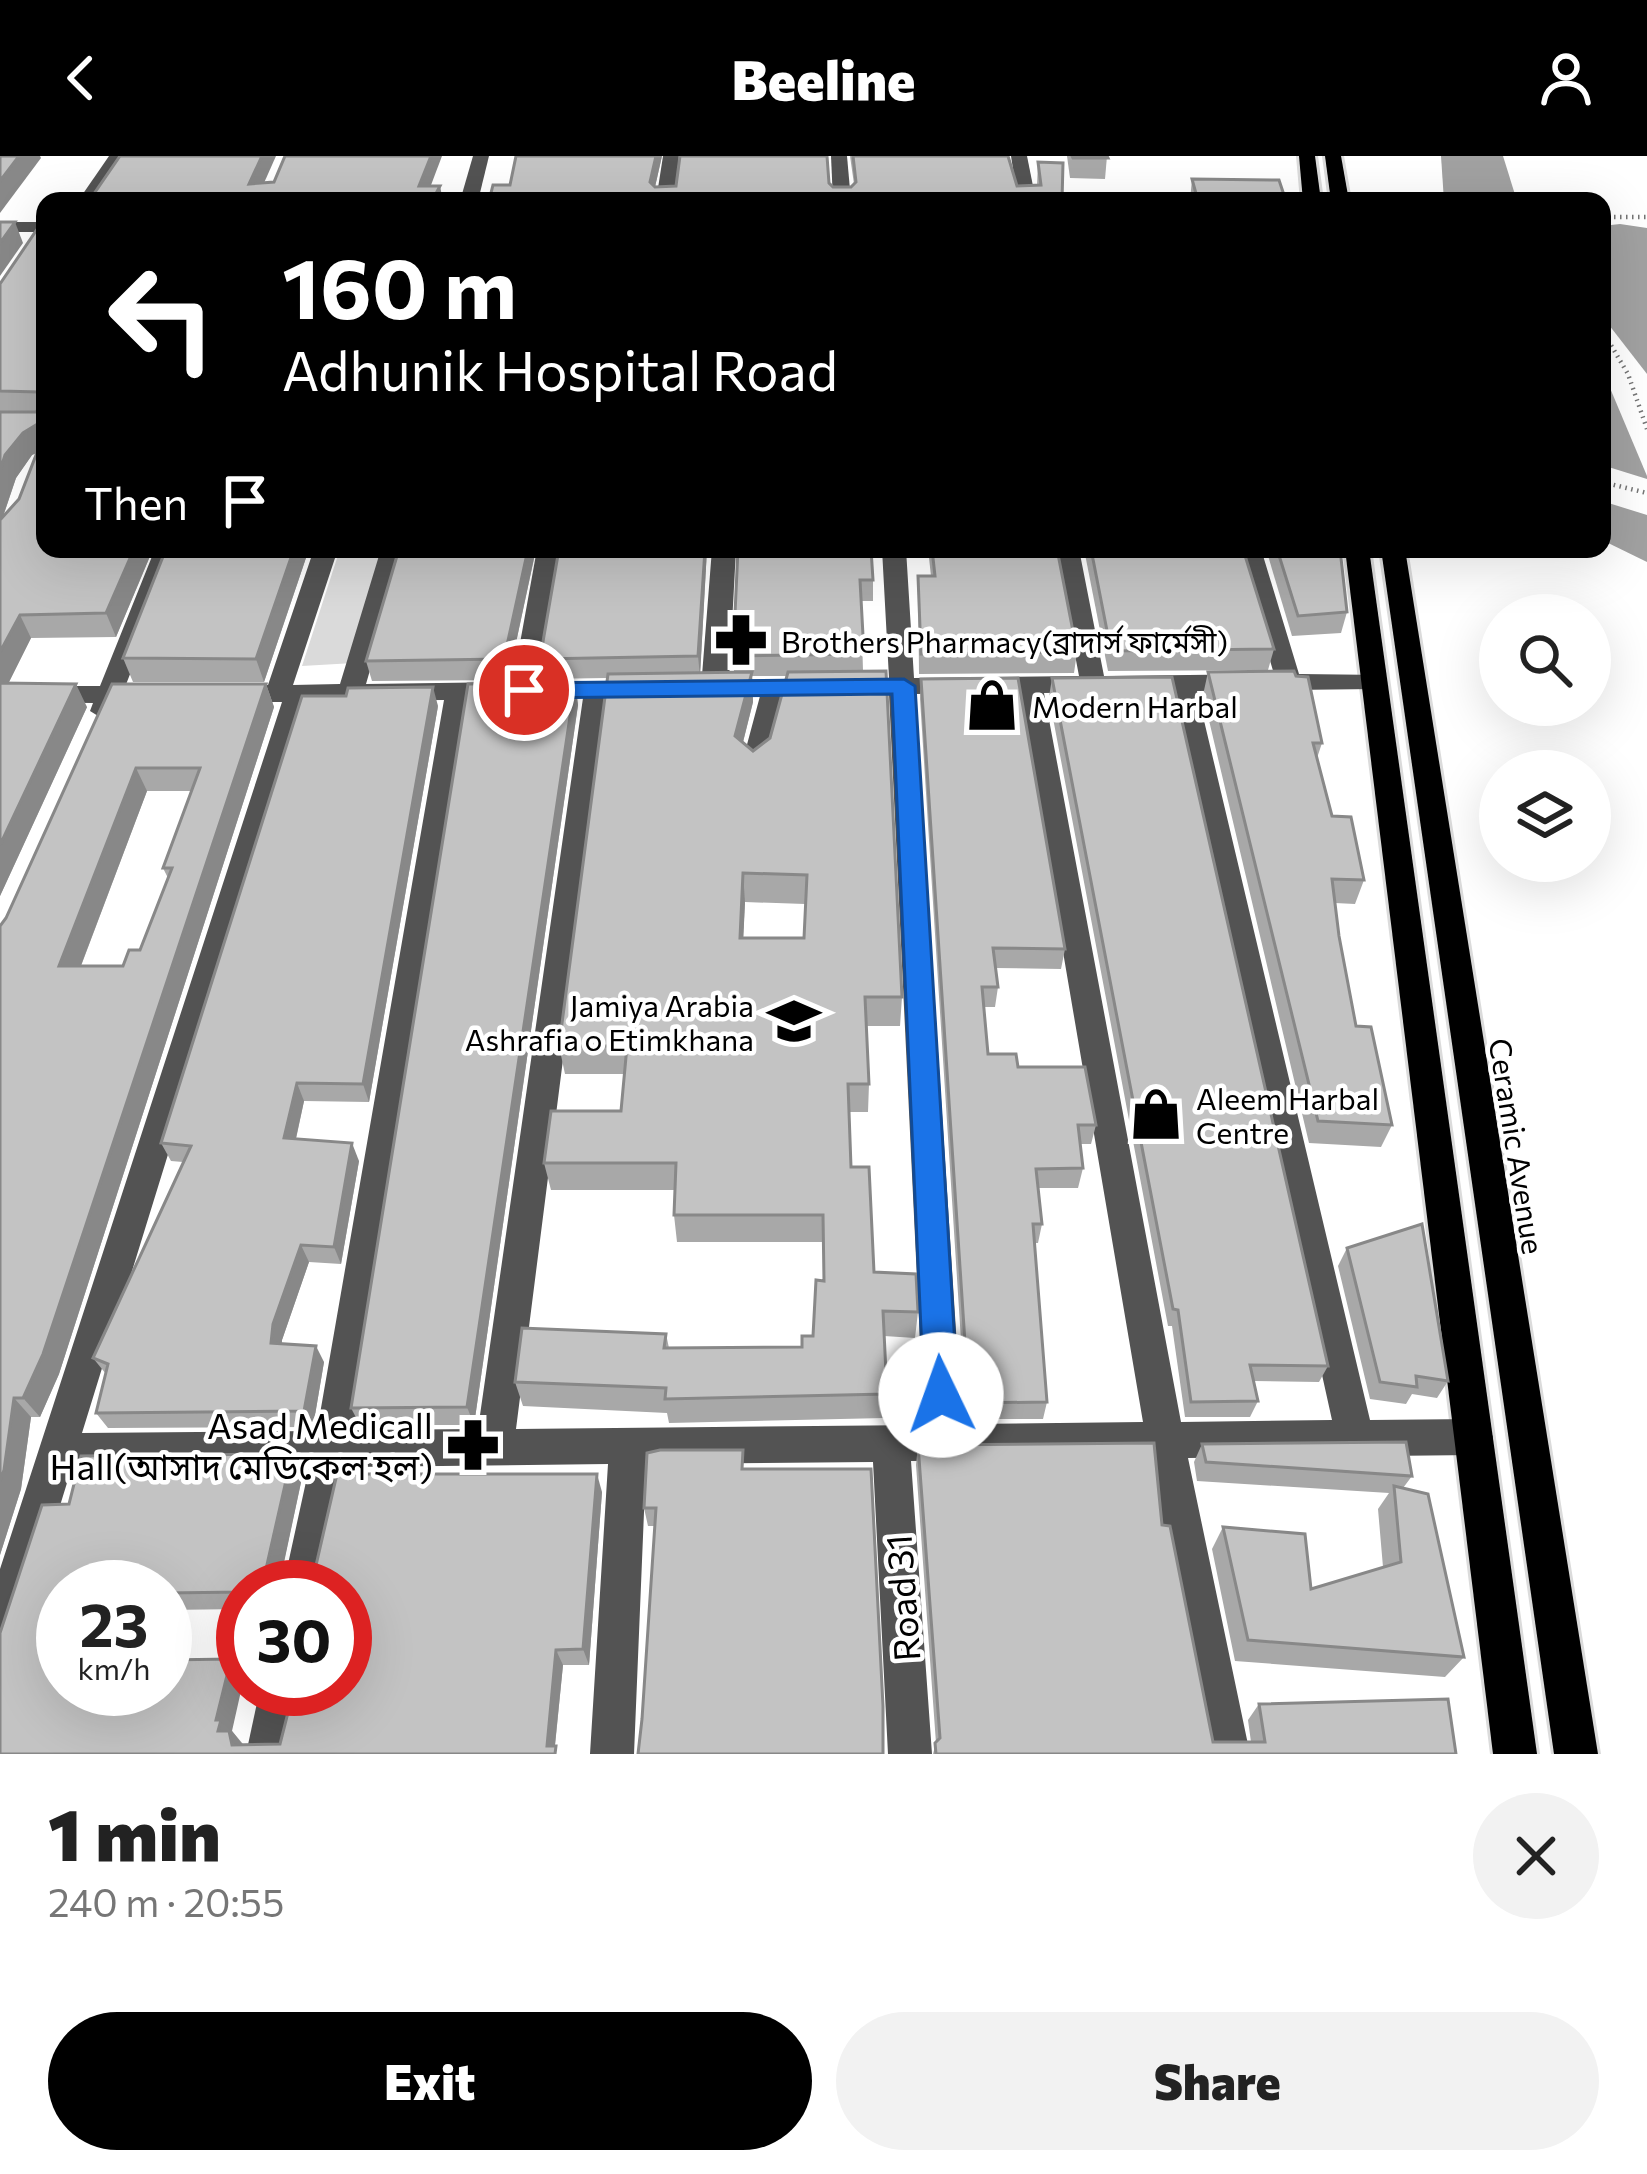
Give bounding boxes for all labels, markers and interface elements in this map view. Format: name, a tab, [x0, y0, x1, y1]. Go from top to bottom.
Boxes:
icon: back	[48, 45, 114, 111]
text: Beeline	[732, 45, 915, 111]
icon: person	[1533, 45, 1599, 111]
text: 160 m	[282, 234, 517, 336]
icon: left	[84, 240, 240, 396]
text: Adhunik Hospital Road	[282, 336, 838, 402]
icon: arrive	[212, 468, 278, 534]
text: Then	[84, 474, 188, 529]
map controls	[1479, 594, 1611, 882]
button: search	[1479, 594, 1611, 726]
pharmacy icon: Brothers Pharmacy(ব্রাদার্স ফার্মেসী)	[712, 611, 770, 669]
place label: Brothers Pharmacy(ব্রাদার্স ফার্মেসী)	[781, 622, 1228, 659]
pin	[473, 639, 575, 741]
icon: arrive	[491, 657, 557, 723]
shop icon: Modern Harbal	[963, 676, 1021, 734]
place label: Modern Harbal	[1032, 687, 1238, 724]
button: layers	[1479, 750, 1611, 882]
place label: Jamiya Arabia Ashrafia o Etimkhana	[465, 986, 754, 1057]
school or university icon: Jamiya Arabia Ashrafia o Etimkhana	[765, 992, 823, 1050]
street label: Ceramic Avenue	[1483, 1035, 1553, 1257]
place label: Aleem Harbal Centre	[1196, 1079, 1379, 1150]
shop icon: Aleem Harbal Centre	[1127, 1085, 1185, 1143]
position arrow	[878, 1332, 1004, 1458]
place label: Asad Medicall Hall(আসাদ মেডিকেল হল)	[50, 1402, 433, 1487]
pharmacy icon: Asad Medicall Hall(আসাদ মেডিকেল হল)	[444, 1416, 502, 1474]
street label: Road 31	[875, 1533, 927, 1663]
speed limit sign: 30	[216, 1560, 372, 1716]
text: 23	[79, 1586, 149, 1659]
text: km/h	[78, 1649, 150, 1686]
text: 1 min	[48, 1788, 221, 1876]
button: close	[1473, 1793, 1599, 1919]
text: 240 m · 20:55	[48, 1877, 284, 1925]
button: Exit	[48, 2012, 812, 2150]
button: Share	[836, 2012, 1599, 2150]

